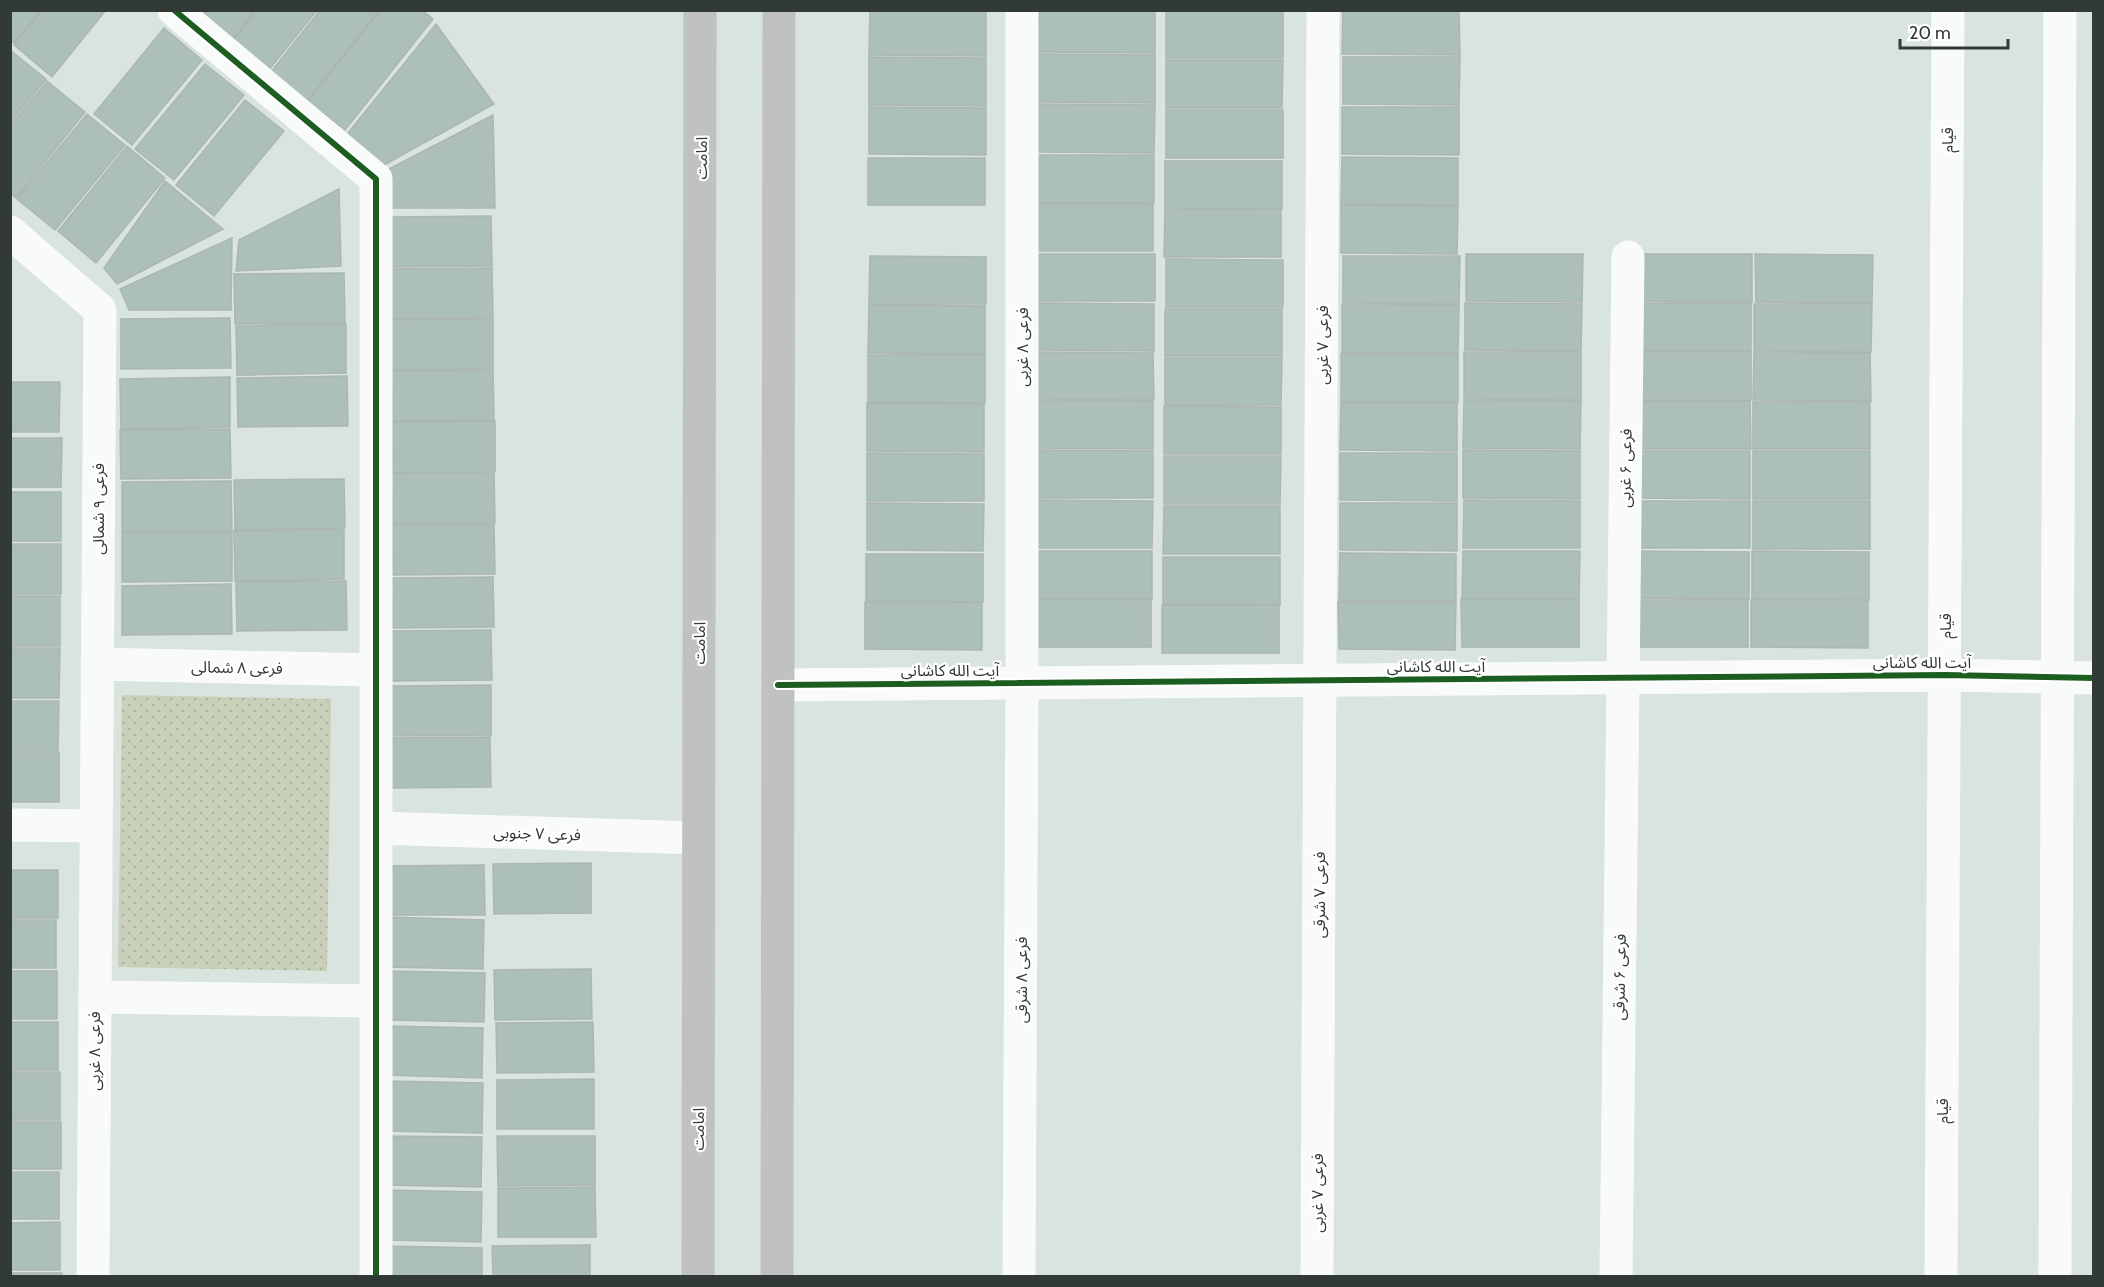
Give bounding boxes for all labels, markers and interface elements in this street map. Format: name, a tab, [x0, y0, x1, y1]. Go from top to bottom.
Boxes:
scale bar	[1900, 12, 2008, 50]
text: 20 m	[1909, 22, 1951, 44]
street label: قیام	[1938, 127, 1960, 153]
street label: امامت	[692, 137, 711, 179]
street label: فرعی ۷ غربی	[1313, 305, 1332, 385]
street label: فرعی ۸ غربی	[1013, 307, 1032, 387]
street label: فرعی ۶ غربی	[1615, 428, 1636, 508]
street label: فرعی ۹ شمالی	[89, 463, 108, 555]
street label: قیام	[1936, 613, 1958, 639]
street label: امامت	[690, 622, 709, 664]
street label: آیت الله کاشانی	[1873, 653, 1972, 672]
street label: فرعی ۸ شمالی	[191, 657, 283, 678]
street label: آیت الله کاشانی	[1387, 657, 1486, 676]
street label: آیت الله کاشانی	[901, 661, 1000, 680]
street label: فرعی ۷ جنوبی	[493, 822, 581, 845]
street label: فرعی ۷ شرقی	[1310, 852, 1329, 938]
street label: فرعی ۶ شرقی	[1609, 934, 1630, 1020]
street label: فرعی ۸ شرقی	[1012, 937, 1031, 1023]
street label: فرعی ۸ غربی	[85, 1011, 104, 1091]
street label: قیام	[1933, 1098, 1955, 1124]
street label: امامت	[689, 1108, 708, 1150]
street label: فرعی ۷ غربی	[1308, 1153, 1327, 1233]

